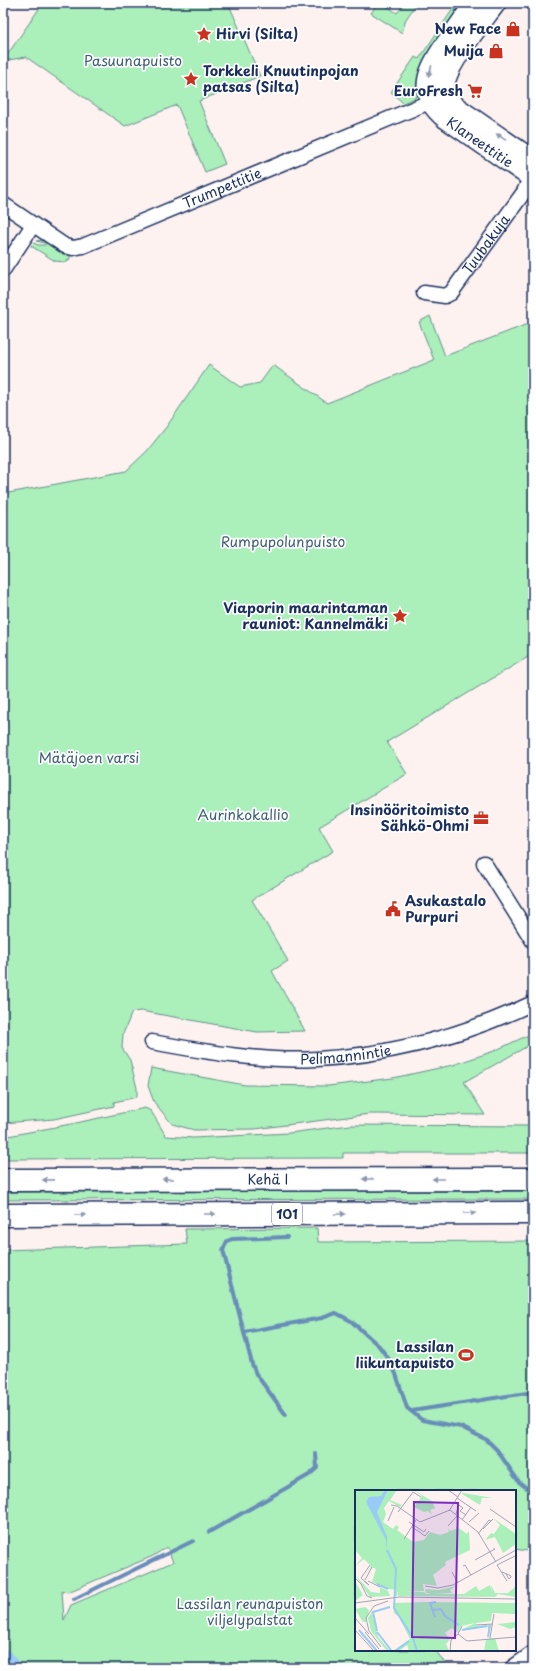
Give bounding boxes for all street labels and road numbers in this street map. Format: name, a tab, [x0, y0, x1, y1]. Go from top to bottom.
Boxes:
street label: Klaneettitie	[442, 111, 518, 172]
street label: Trumpettitie	[179, 162, 264, 213]
street label: Tuubakuja	[457, 210, 515, 278]
street label: Pelimannintie	[300, 1039, 393, 1070]
street label: Kehä I	[248, 1168, 288, 1190]
road number: 101	[272, 1203, 302, 1225]

